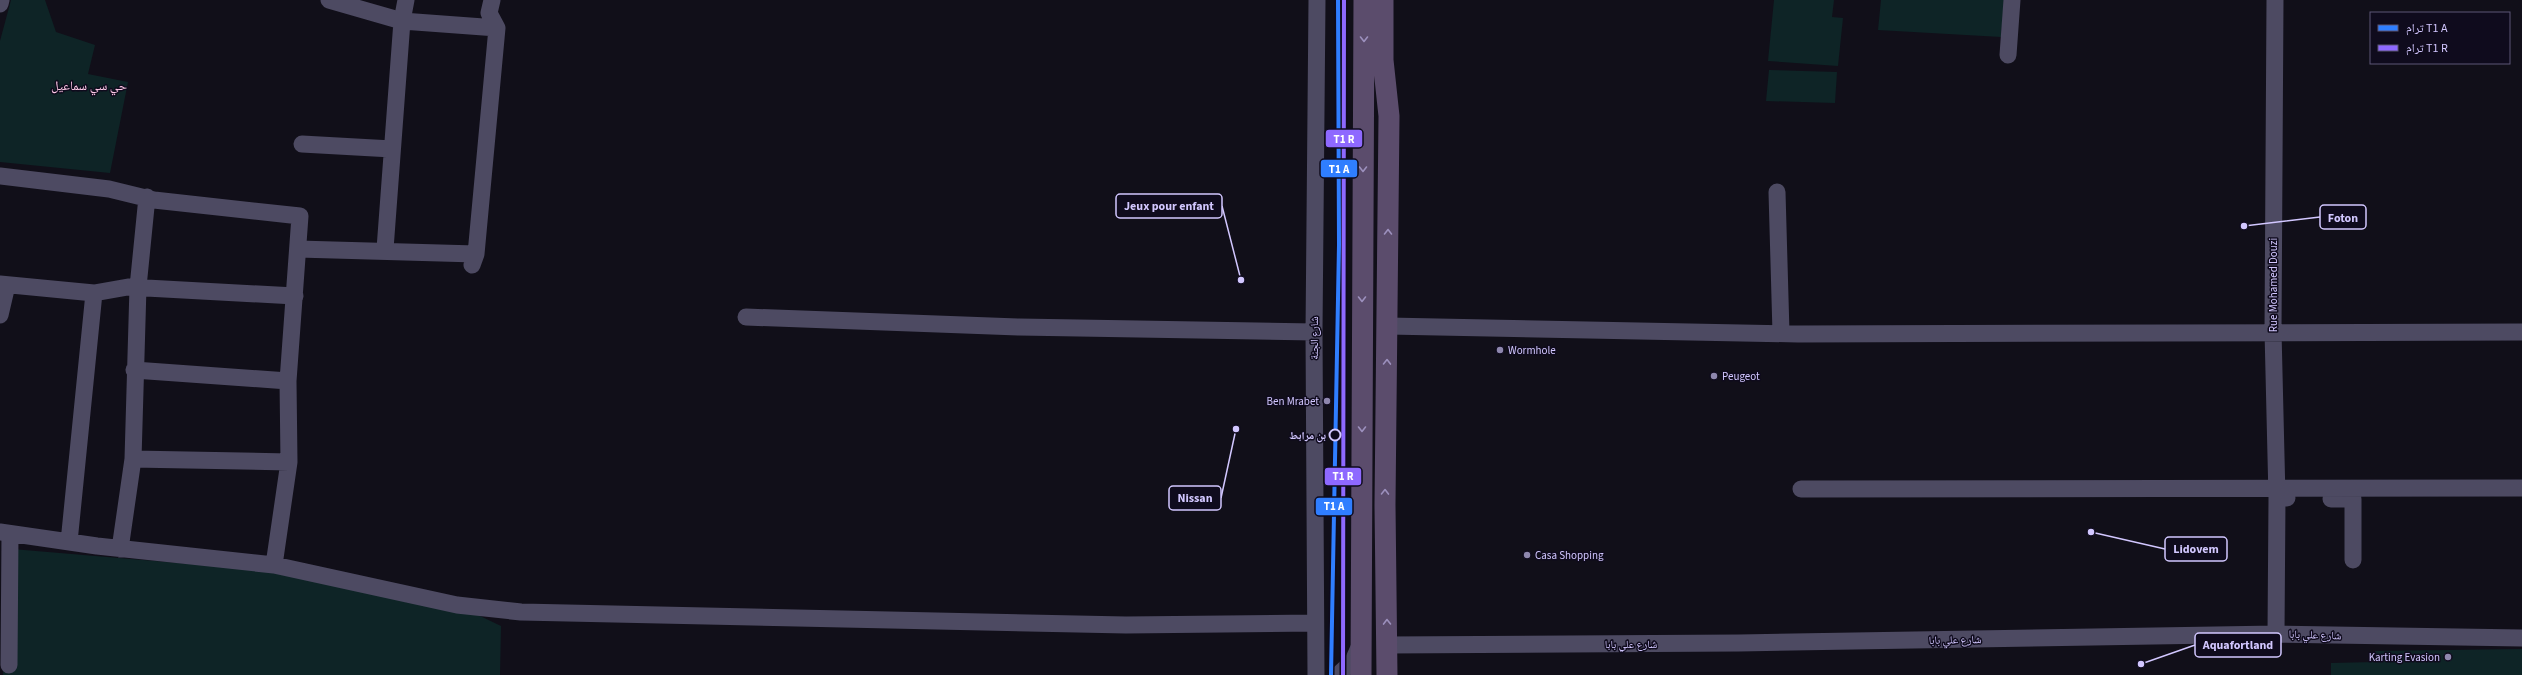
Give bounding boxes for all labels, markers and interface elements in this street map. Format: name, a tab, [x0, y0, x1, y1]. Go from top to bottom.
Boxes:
legend	[2370, 12, 2510, 64]
text: ترام T1 A	[2406, 20, 2448, 37]
one-way arrow	[1360, 36, 1368, 42]
text: ترام T1 R	[2406, 40, 2448, 57]
district label: حي سي سماعيل	[51, 77, 127, 96]
line badge: T1 R	[1325, 129, 1363, 148]
text: T1 R	[1334, 132, 1355, 147]
line badge: T1 A	[1320, 159, 1358, 178]
text: T1 A	[1329, 162, 1350, 177]
one-way arrow	[1359, 166, 1367, 172]
callout: Jeux pour enfant	[1116, 194, 1222, 218]
text: Jeux pour enfant	[1124, 198, 1214, 215]
callout: Foton	[2320, 205, 2366, 229]
text: Foton	[2328, 210, 2358, 227]
one-way arrow	[1384, 229, 1392, 235]
street label: Rue Mohamed Douzi	[2266, 238, 2281, 332]
one-way arrow	[1358, 296, 1366, 302]
street label: شارع الجنة	[1307, 316, 1322, 360]
place label: Wormhole	[1508, 343, 1556, 358]
marker: Wormhole	[1495, 345, 1505, 355]
one-way arrow	[1383, 359, 1392, 365]
place label: Peugeot	[1722, 369, 1760, 384]
marker: Peugeot	[1709, 371, 1719, 381]
place label: Ben Mrabet	[1267, 394, 1319, 409]
marker: Ben Mrabet	[1322, 396, 1332, 406]
one-way arrow	[1358, 426, 1366, 432]
place label: بن مرابط	[1289, 428, 1326, 443]
marker: بن مرابط	[1328, 428, 1342, 442]
line badge: T1 R	[1324, 467, 1362, 486]
text: T1 R	[1333, 469, 1354, 484]
callout: Nissan	[1169, 486, 1221, 510]
one-way arrow	[1381, 489, 1389, 495]
text: Nissan	[1177, 490, 1213, 507]
line badge: T1 A	[1315, 497, 1353, 516]
text: T1 A	[1324, 499, 1345, 514]
callout: Lidovem	[2165, 537, 2227, 561]
text: Lidovem	[2173, 541, 2219, 558]
place label: Casa Shopping	[1535, 548, 1604, 563]
marker: Casa Shopping	[1522, 550, 1532, 560]
one-way arrow	[1383, 619, 1391, 625]
street label: شارع علي بابا	[2288, 627, 2342, 644]
street label: شارع علي بابا	[1929, 632, 1982, 649]
callout: Aquafortland	[2195, 633, 2281, 657]
street label: شارع علي بابا	[1605, 637, 1657, 652]
text: Aquafortland	[2202, 637, 2273, 654]
place label: Karting Evasion	[2369, 650, 2440, 665]
marker: Karting Evasion	[2443, 652, 2453, 662]

